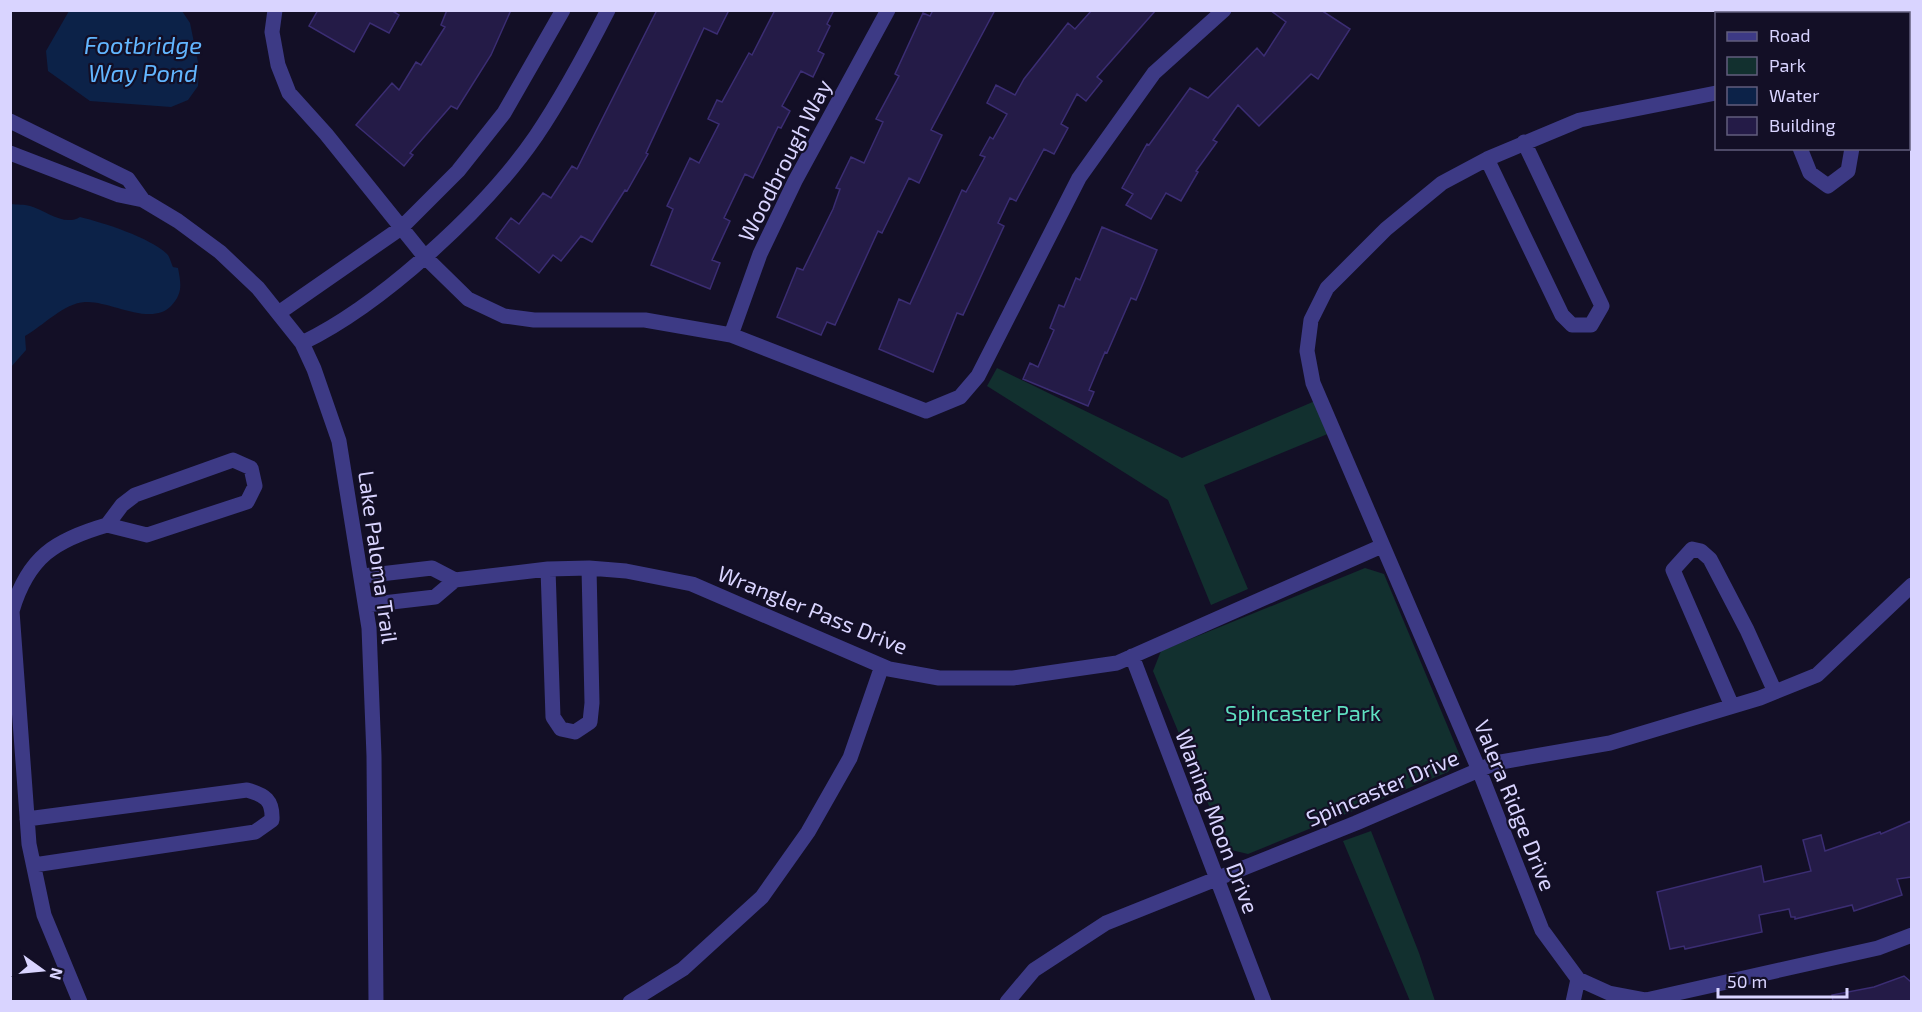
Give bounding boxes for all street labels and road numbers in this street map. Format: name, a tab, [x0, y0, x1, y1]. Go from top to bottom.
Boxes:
street label: Woodbrough Way	[732, 74, 836, 245]
street label: Lake Paloma Trail	[354, 469, 404, 646]
street label: Wrangler Pass Drive	[714, 559, 912, 659]
street label: Valera Ridge Drive	[1470, 716, 1562, 894]
street label: Waning Moon Drive	[1171, 725, 1265, 917]
street label: Spincaster Drive	[1302, 743, 1462, 831]

